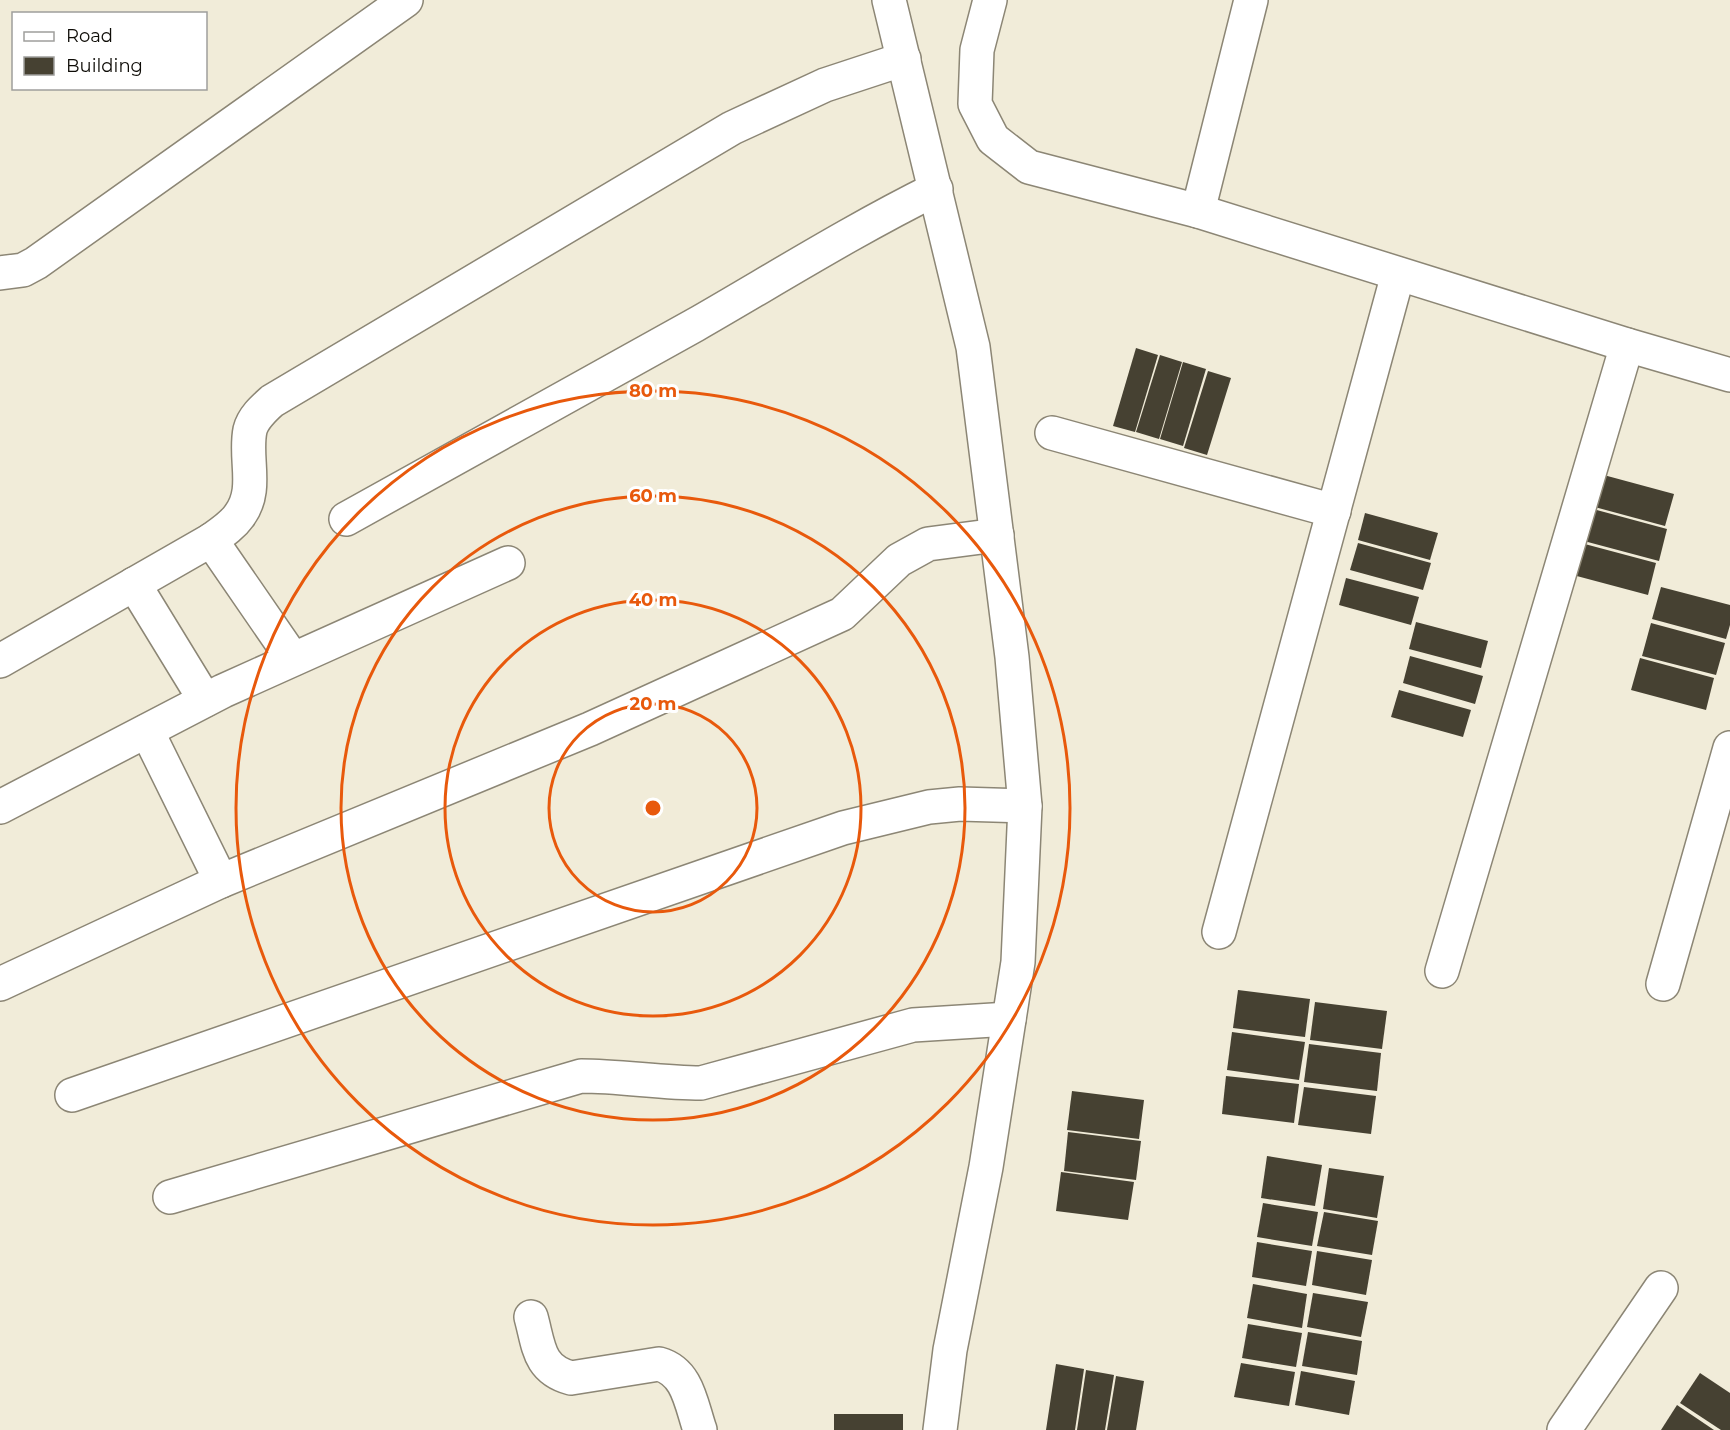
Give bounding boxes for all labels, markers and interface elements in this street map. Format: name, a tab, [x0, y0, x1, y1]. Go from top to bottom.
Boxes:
legend	[12, 12, 207, 90]
text: Road	[66, 25, 113, 47]
text: Building	[66, 55, 143, 77]
text: 80 m	[629, 380, 677, 402]
text: 60 m	[629, 485, 677, 507]
text: 40 m	[629, 589, 677, 611]
text: 20 m	[630, 693, 676, 715]
centre of rings	[643, 798, 663, 818]

